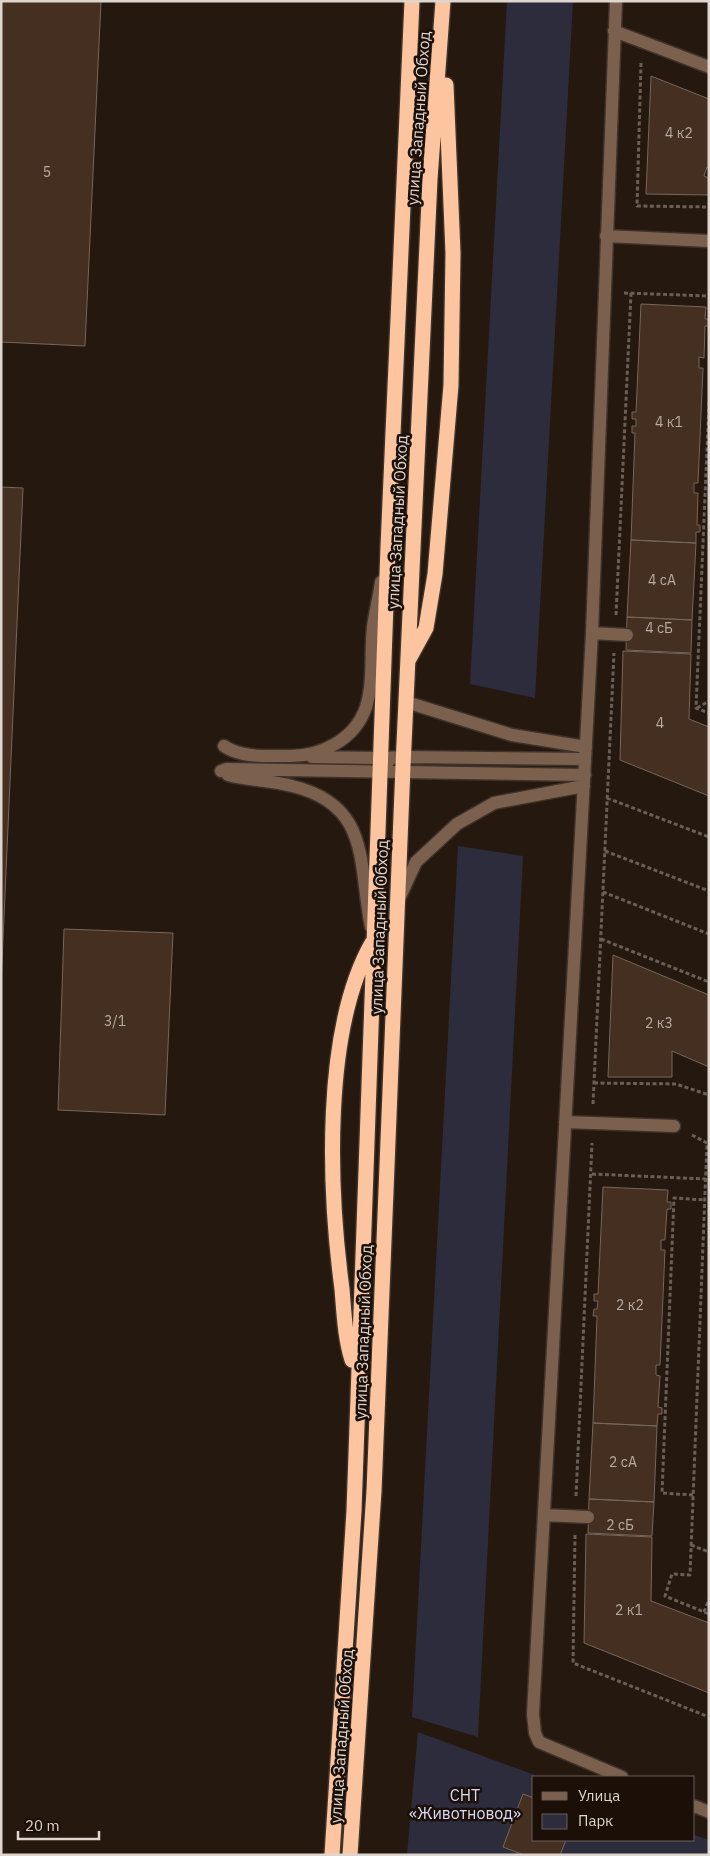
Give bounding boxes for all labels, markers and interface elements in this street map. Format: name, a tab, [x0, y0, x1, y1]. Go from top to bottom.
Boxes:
street label: улица Западный Обход	[402, 30, 434, 206]
house number: 4 к2	[665, 124, 693, 142]
house number: 5	[43, 163, 51, 181]
house number: 4 к1	[655, 413, 683, 431]
street label: улица Западный Обход	[382, 434, 412, 610]
house number: 4 сА	[648, 571, 676, 589]
house number: 4 сБ	[645, 619, 673, 637]
house number: 4	[656, 714, 664, 732]
street label: улица Западный Обход	[366, 839, 392, 1015]
house number: 3/1	[104, 1012, 126, 1030]
house number: 2 к3	[645, 1014, 673, 1032]
street label: улица Западный Обход	[350, 1244, 376, 1420]
house number: 2 к2	[616, 1296, 644, 1314]
house number: 2 сА	[609, 1453, 637, 1471]
house number: 2 сБ	[606, 1516, 634, 1534]
house number: 2 к1	[615, 1601, 643, 1619]
street label: улица Западный Обход	[325, 1648, 357, 1824]
legend	[532, 1776, 695, 1841]
park label: СНТ «Животновод»	[409, 1785, 521, 1823]
text: Улица	[578, 1786, 620, 1805]
scale bar	[18, 1808, 99, 1840]
text: Парк	[578, 1811, 613, 1830]
text: 20 m	[25, 1816, 60, 1835]

